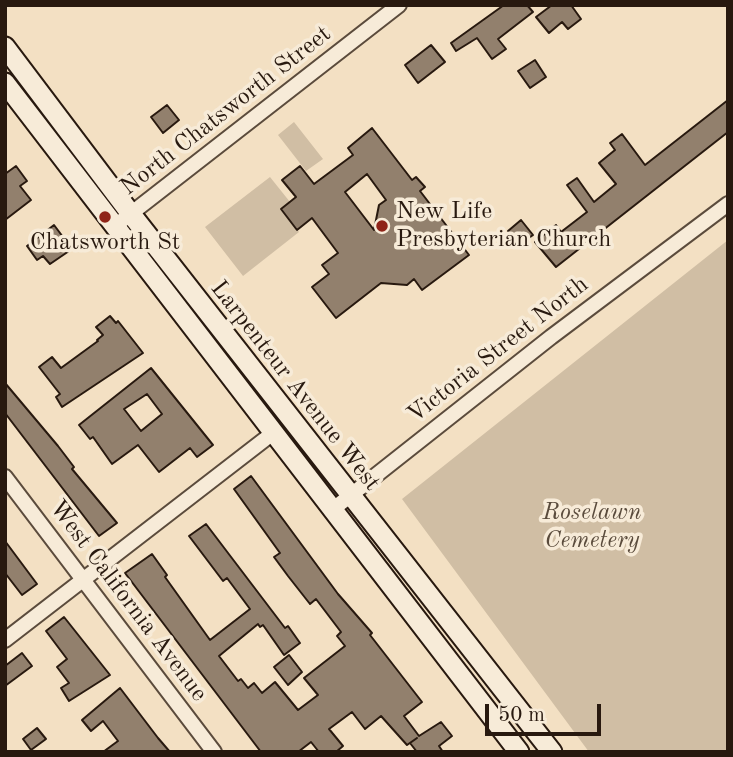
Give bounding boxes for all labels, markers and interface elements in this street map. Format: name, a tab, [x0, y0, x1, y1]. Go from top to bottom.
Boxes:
street label: North Chatsworth Street	[115, 20, 337, 202]
place label: New Life Presbyterian Church	[396, 198, 611, 254]
marker: Chatsworth St	[97, 209, 113, 225]
marker: New Life Presbyterian Church	[374, 218, 390, 234]
place label: Chatsworth St	[30, 229, 180, 257]
street label: Victoria Street North	[402, 270, 594, 430]
street label: Larpenteur Avenue West	[204, 275, 386, 497]
street label: West California Avenue	[43, 495, 213, 707]
park label: Roselawn Cemetery	[542, 499, 642, 555]
scale bar	[488, 690, 604, 734]
text: 50 m	[498, 705, 545, 726]

